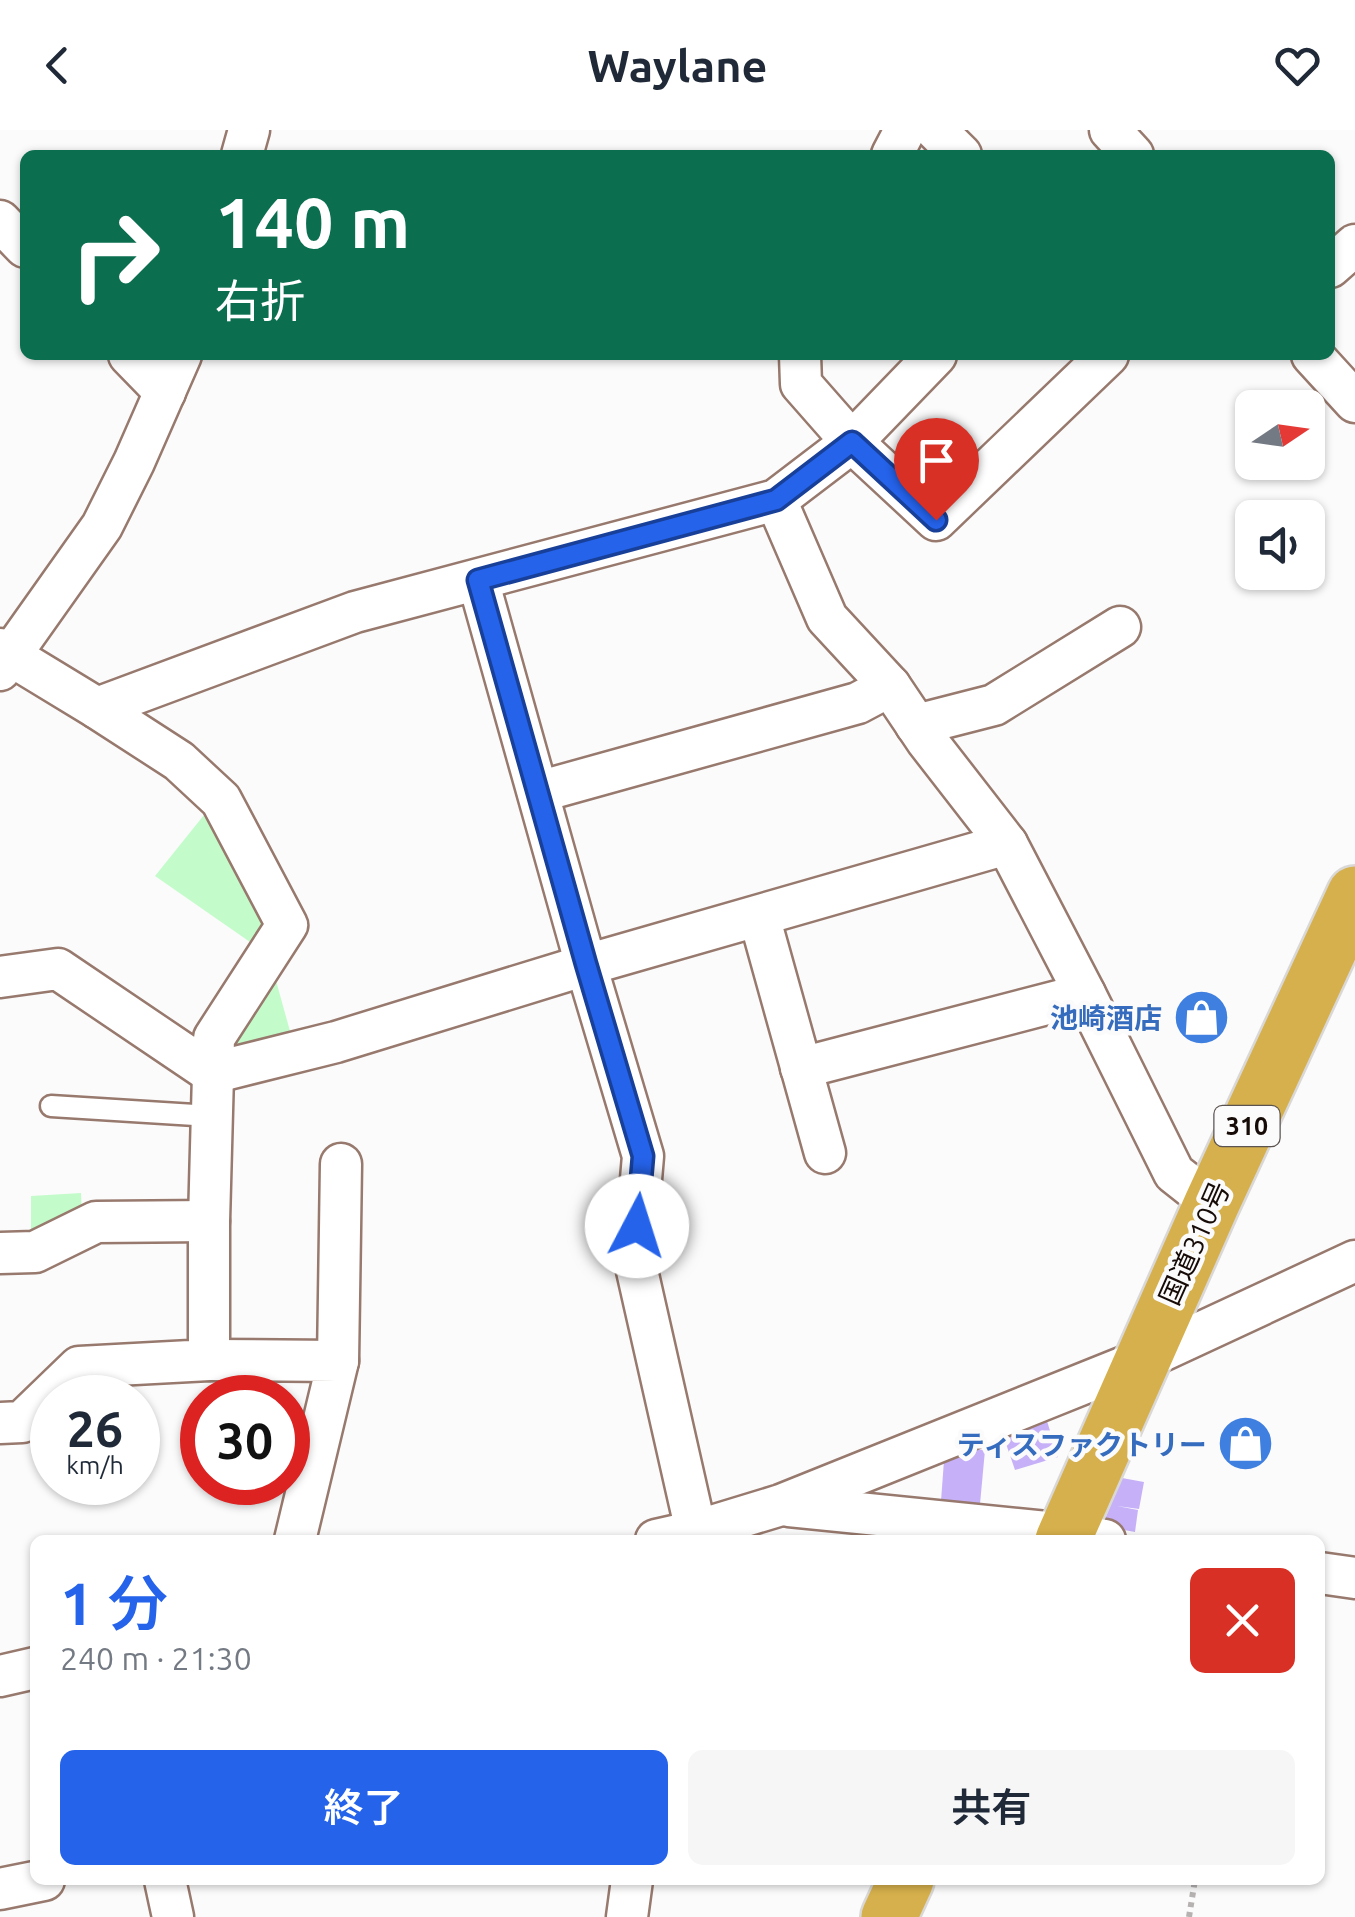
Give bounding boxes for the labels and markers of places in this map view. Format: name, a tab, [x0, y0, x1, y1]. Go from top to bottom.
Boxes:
pin	[894, 418, 979, 521]
shop icon: 池崎酒店	[1171, 987, 1231, 1047]
place label: 池崎酒店	[1050, 1002, 1162, 1033]
shop icon: ティスファクトリー	[1216, 1414, 1276, 1474]
place label: ティスファクトリー	[957, 1429, 1207, 1460]

